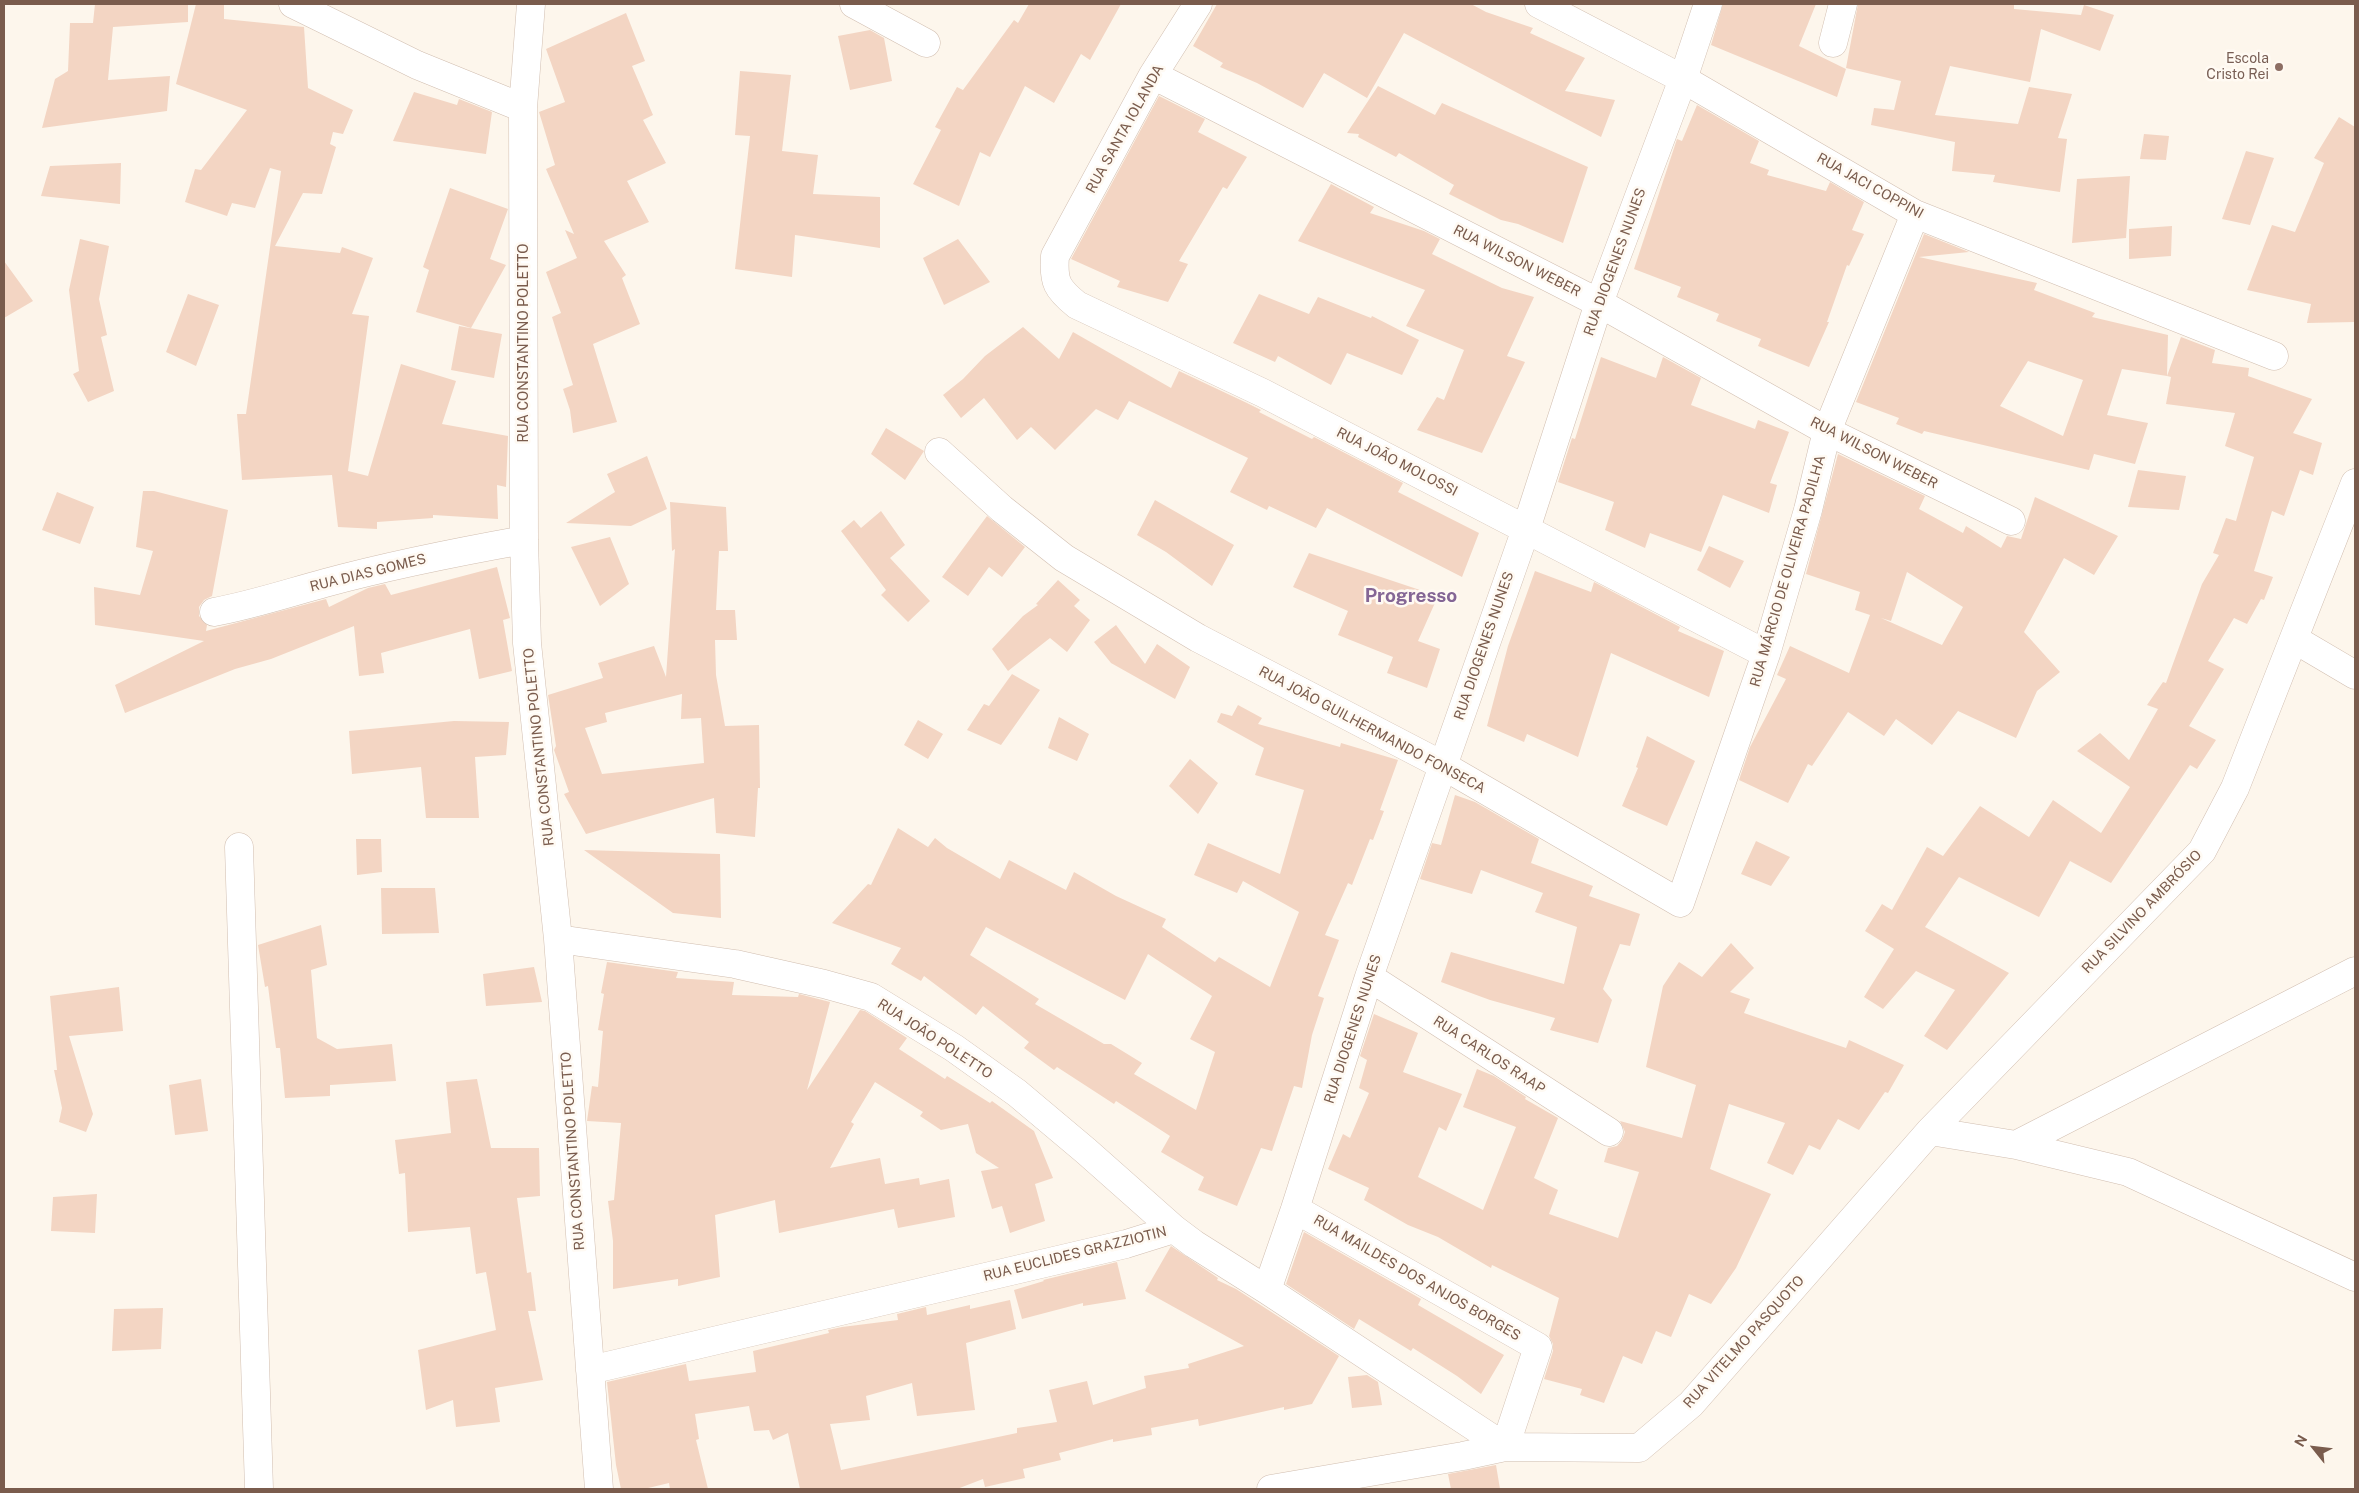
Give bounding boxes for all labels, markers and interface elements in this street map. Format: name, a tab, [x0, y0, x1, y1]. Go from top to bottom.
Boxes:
place label: Escola Cristo Rei	[2206, 51, 2269, 84]
marker: Escola Cristo Rei	[2273, 61, 2285, 73]
street label: RUA SANTA IOLANDA	[1083, 62, 1167, 196]
street label: RUA JACI COPPINI	[1814, 150, 1926, 222]
street label: RUA DIOGENES NUNES	[1580, 186, 1650, 338]
street label: RUA WILSON WEBER	[1450, 222, 1584, 300]
street label: RUA CONSTANTINO POLETTO	[516, 244, 532, 442]
street label: RUA WILSON WEBER	[1807, 414, 1941, 492]
street label: RUA JOÃO MOLOSSI	[1334, 424, 1460, 500]
street label: RUA MÁRCIO DE OLIVEIRA PADILHA	[1747, 453, 1829, 689]
street label: RUA DIAS GOMES	[308, 550, 428, 596]
street label: RUA DIOGENES NUNES	[1451, 570, 1517, 722]
district label: Progresso	[1365, 585, 1457, 607]
street label: RUA CONSTANTINO POLETTO	[520, 647, 558, 847]
street label: RUA JOÃO GUILHERMANDO FONSECA	[1256, 663, 1488, 797]
street label: RUA SILVINO AMBRÓSIO	[2079, 847, 2205, 977]
street label: RUA DIOGENES NUNES	[1321, 952, 1385, 1106]
street label: RUA JOÃO POLETTO	[874, 996, 996, 1082]
street label: RUA CARLOS RAAP	[1430, 1013, 1548, 1097]
street label: RUA CONSTANTINO POLETTO	[558, 1051, 588, 1251]
street label: RUA MAILDES DOS ANJOS BORGES	[1310, 1212, 1524, 1344]
street label: RUA EUCLIDES GRAZZIOTIN	[982, 1223, 1168, 1285]
street label: RUA VITELMO PASQUOTO	[1680, 1272, 1808, 1412]
north arrow	[2289, 1423, 2339, 1473]
text: N	[2291, 1432, 2311, 1449]

